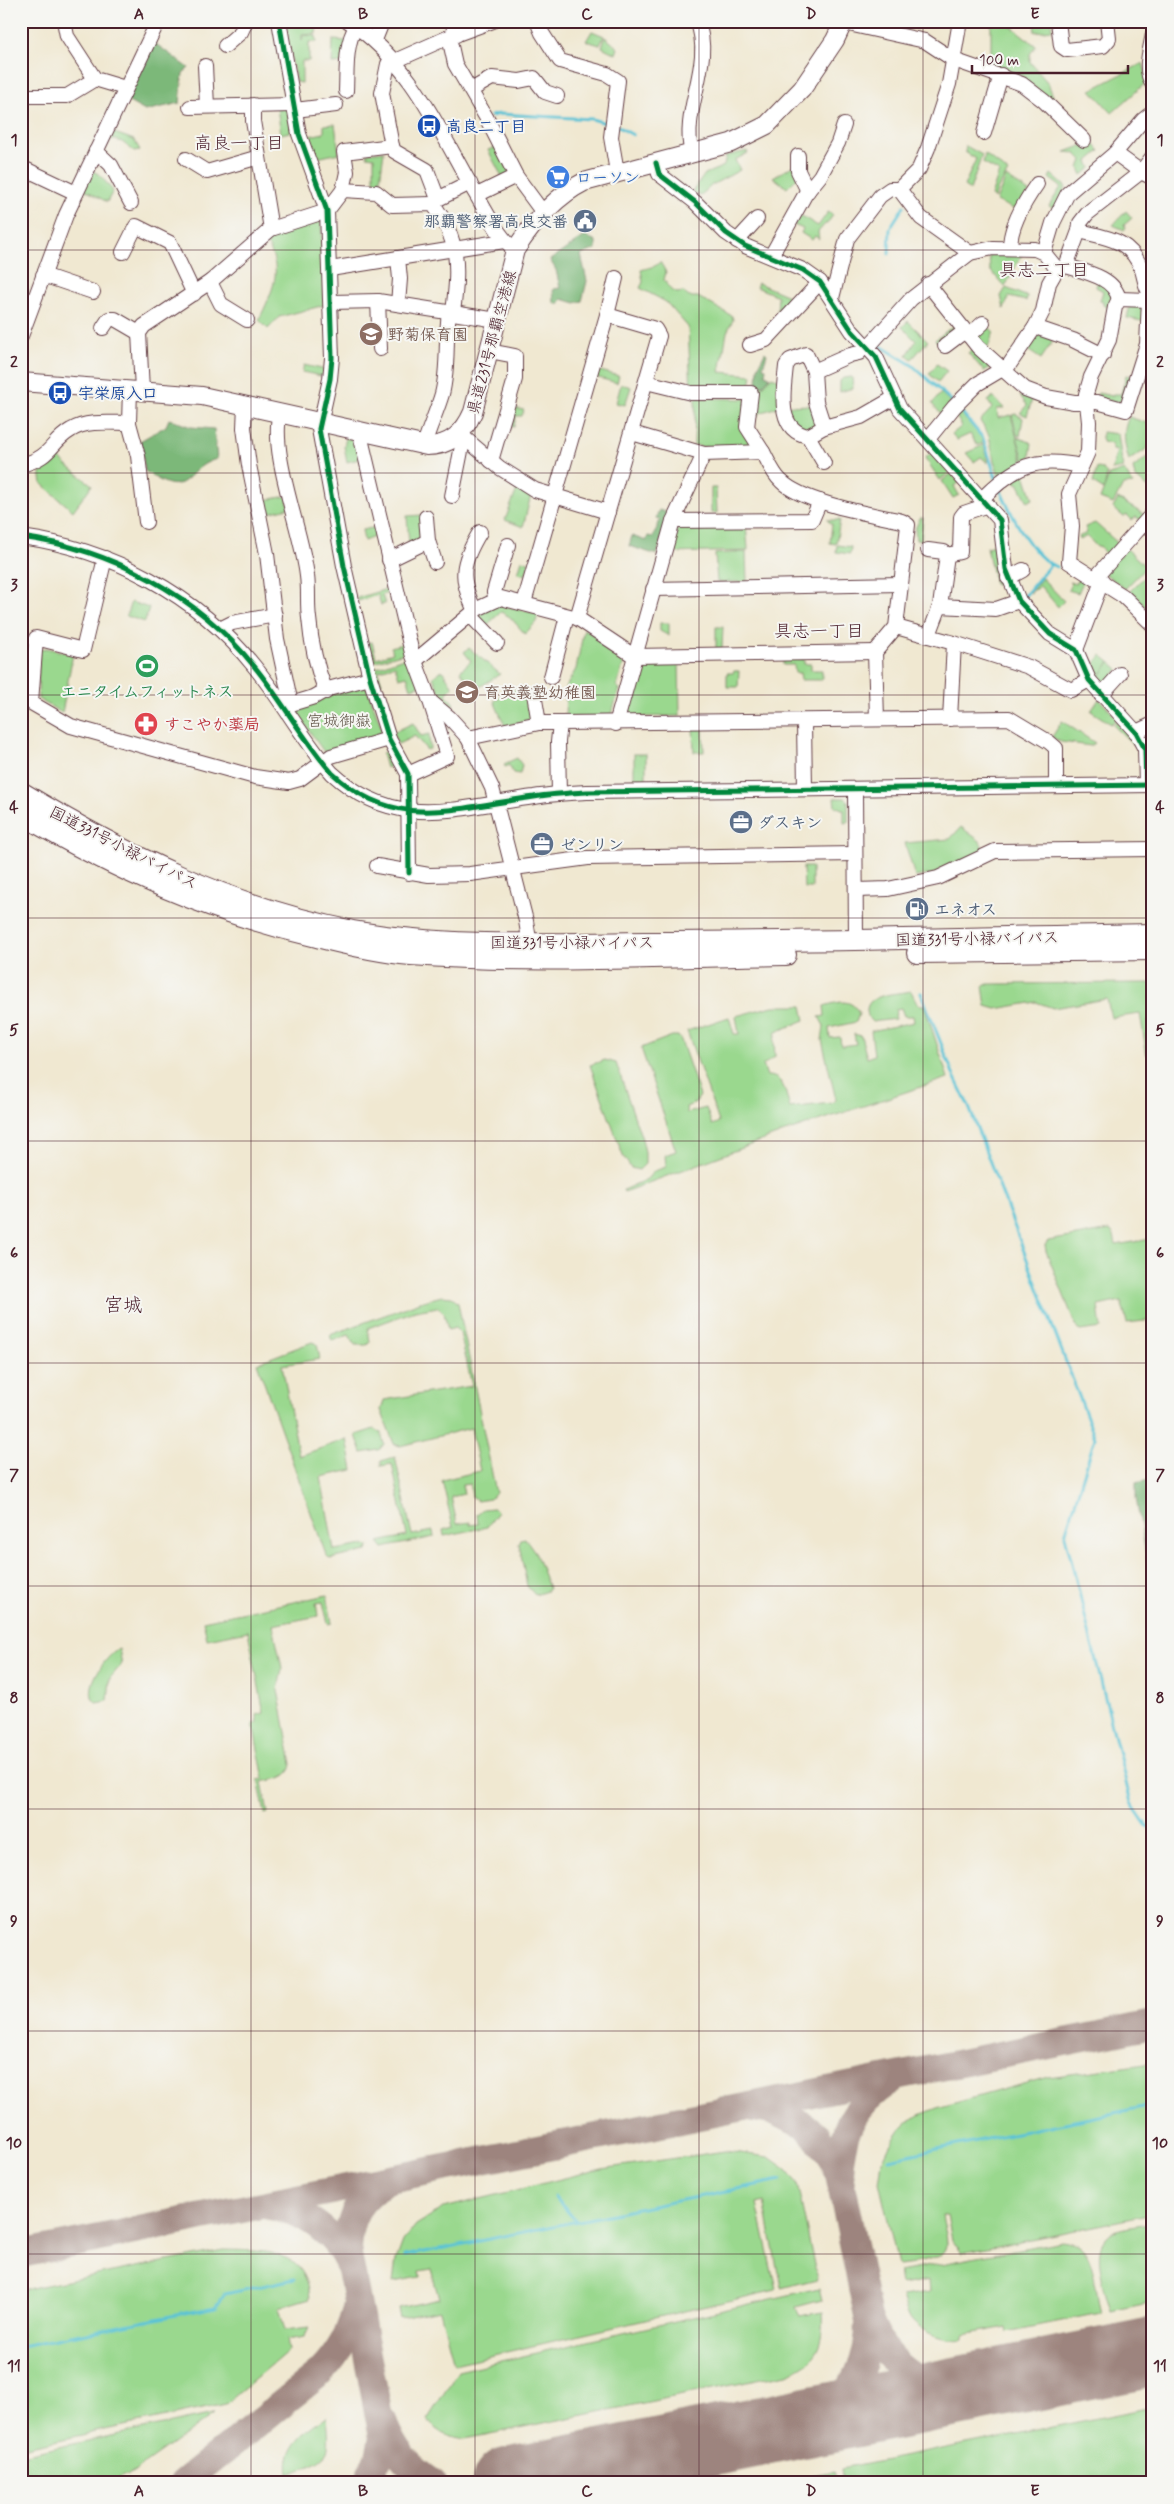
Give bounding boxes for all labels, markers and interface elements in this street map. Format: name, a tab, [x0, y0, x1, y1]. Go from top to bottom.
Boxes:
text: A	[134, 4, 144, 25]
text: B	[358, 4, 368, 25]
text: C	[581, 4, 593, 25]
text: D	[805, 4, 817, 25]
text: E	[1030, 4, 1040, 25]
scale bar	[972, 42, 1128, 74]
text: 100 m	[979, 51, 1019, 71]
bus stop icon: 高良二丁目	[416, 113, 442, 139]
place label: 高良二丁目	[446, 117, 526, 138]
text: 1	[10, 130, 18, 151]
text: 1	[1156, 130, 1164, 151]
district label: 高良一丁目	[194, 132, 284, 156]
supermarket icon: ローソン	[545, 164, 571, 190]
place label: ローソン	[576, 168, 640, 189]
public building icon: 那覇警察署高良交番	[572, 208, 598, 234]
place label: 那覇警察署高良交番	[424, 212, 568, 233]
district label: 具志二丁目	[999, 259, 1089, 283]
street label: 県道231号那覇空港線	[463, 268, 522, 417]
school or university icon: 野菊保育園	[358, 321, 384, 347]
place label: 野菊保育園	[388, 325, 468, 346]
text: 2	[10, 352, 18, 373]
text: 2	[1156, 352, 1164, 373]
bus stop icon: 宇栄原入口	[47, 380, 73, 406]
place label: 宇栄原入口	[78, 384, 158, 405]
text: 3	[10, 575, 18, 596]
text: 3	[1156, 575, 1164, 596]
district label: 具志一丁目	[774, 620, 864, 644]
sports icon: エニタイムフィットネス	[134, 653, 160, 679]
school or university icon: 育英義塾幼稚園	[454, 679, 480, 705]
place label: エニタイムフィットネス	[61, 682, 233, 703]
place label: 育英義塾幼稚園	[484, 683, 596, 704]
pharmacy icon: すこやか薬局	[133, 711, 159, 737]
park label: 宮城御嶽	[307, 711, 371, 732]
place label: すこやか薬局	[164, 715, 260, 736]
text: 4	[9, 797, 19, 818]
text: 4	[1155, 797, 1165, 818]
street label: 国道331号小禄バイパス	[46, 802, 201, 895]
office icon: ダスキン	[728, 809, 754, 835]
place label: ダスキン	[758, 813, 822, 834]
office icon: ゼンリン	[529, 831, 555, 857]
place label: ゼンリン	[560, 835, 624, 856]
fuel station icon: エネオス	[904, 896, 930, 922]
place label: エネオス	[934, 900, 997, 921]
street label: 国道331号小禄バイパス	[895, 928, 1059, 951]
street label: 国道331号小禄バイパス	[490, 933, 654, 954]
text: 5	[9, 1020, 19, 1041]
text: 5	[1155, 1020, 1165, 1041]
text: 6	[10, 1243, 18, 1264]
text: 6	[1156, 1243, 1164, 1264]
district label: 宮城	[104, 1293, 142, 1318]
text: 7	[9, 1465, 19, 1486]
text: 7	[1155, 1465, 1165, 1486]
text: 8	[9, 1688, 19, 1709]
text: 8	[1155, 1688, 1165, 1709]
text: 9	[10, 1911, 18, 1932]
text: 9	[1156, 1911, 1164, 1932]
text: 10	[6, 2133, 22, 2154]
text: 10	[1152, 2133, 1168, 2154]
text: 11	[7, 2356, 21, 2377]
text: 11	[1153, 2356, 1167, 2377]
text: A	[134, 2481, 144, 2502]
text: B	[358, 2481, 368, 2502]
text: C	[581, 2481, 593, 2502]
text: D	[805, 2481, 817, 2502]
text: E	[1030, 2481, 1040, 2502]

